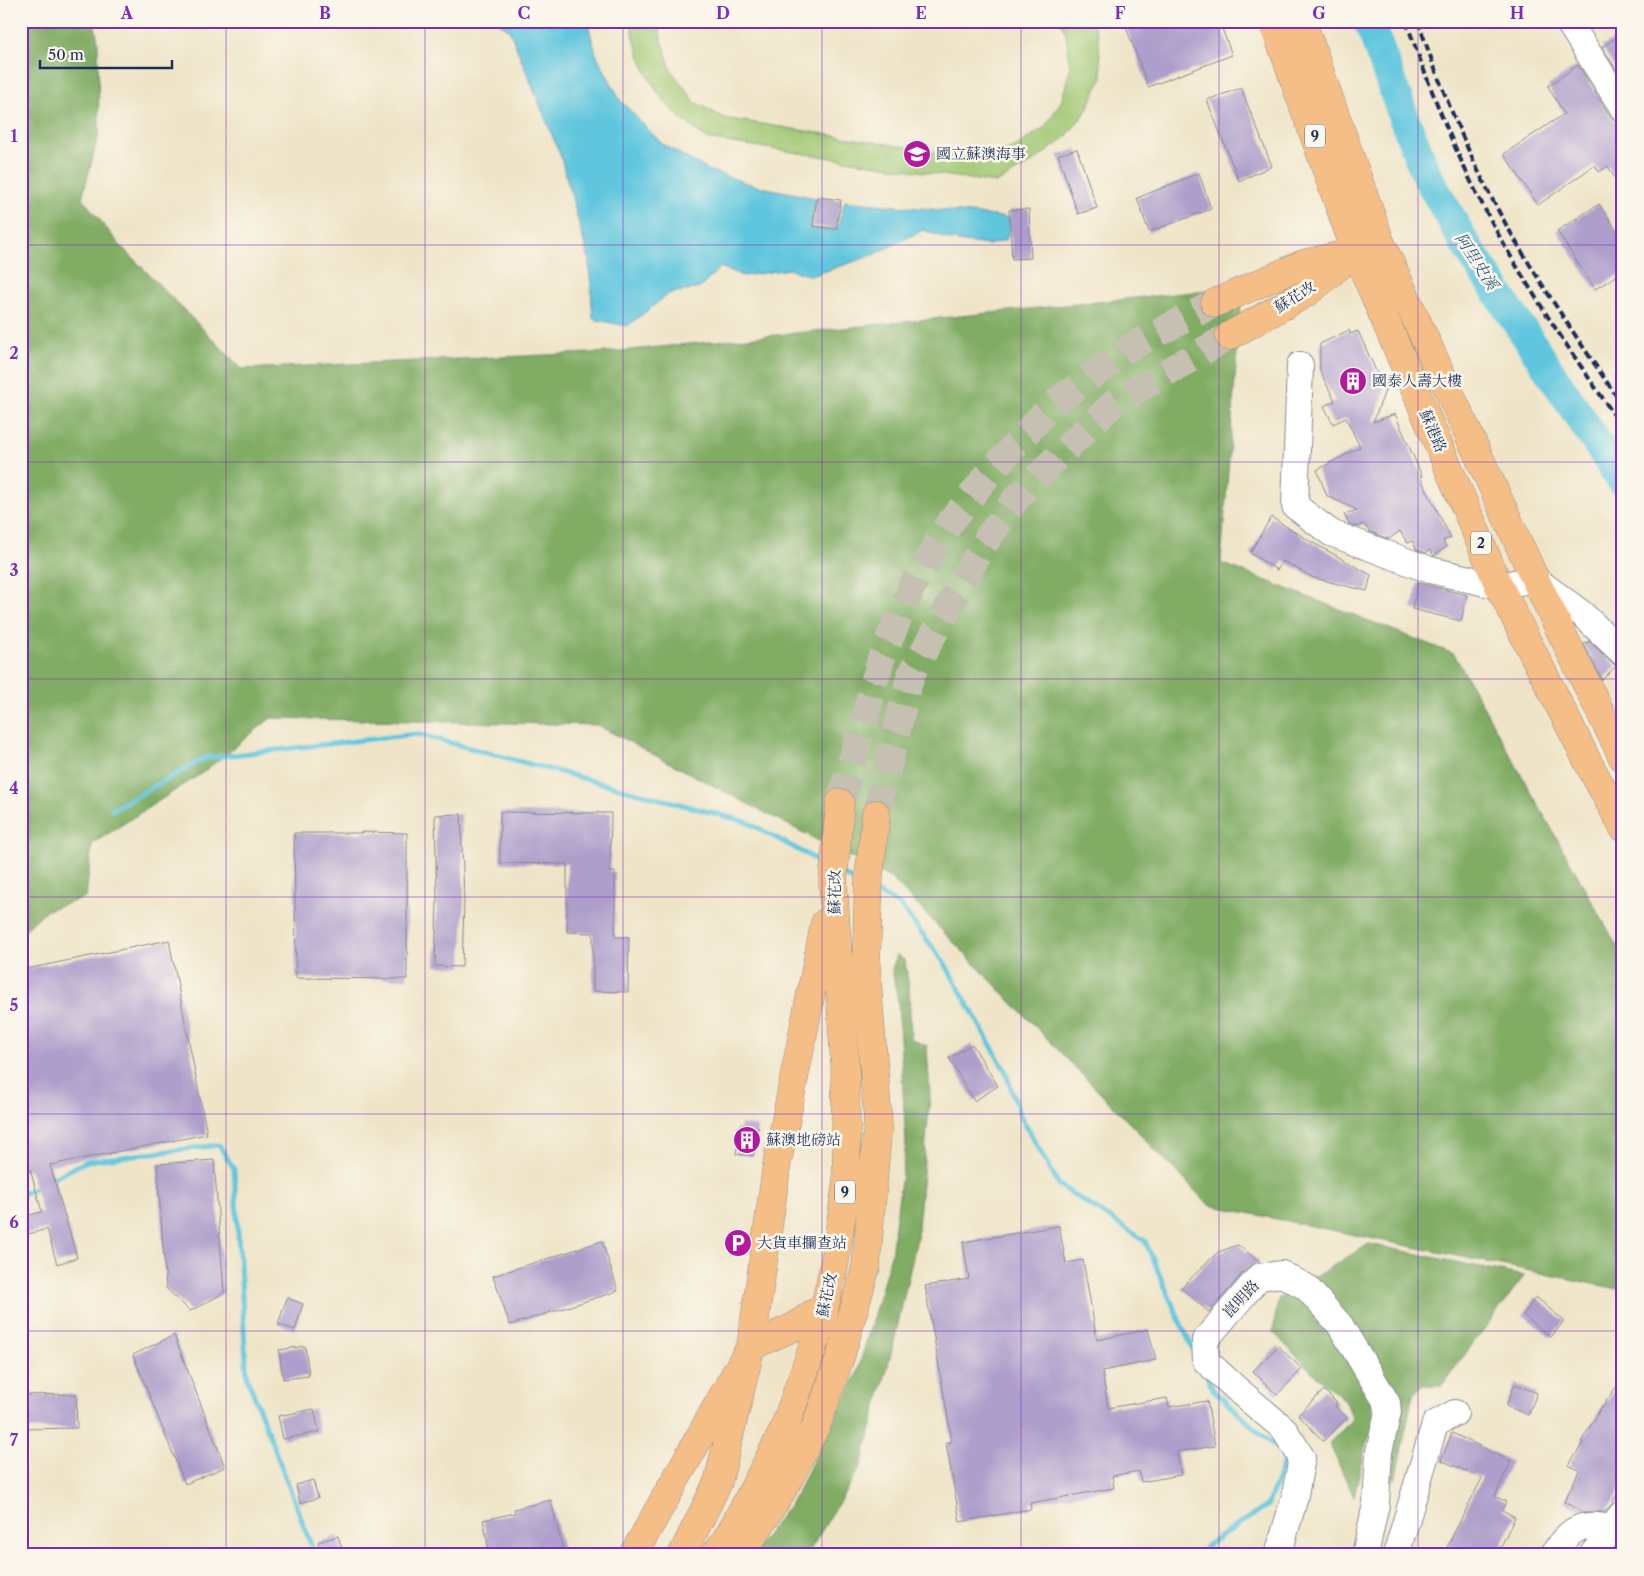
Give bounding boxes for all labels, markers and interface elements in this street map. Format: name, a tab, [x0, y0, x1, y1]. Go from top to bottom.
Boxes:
text: A	[120, 3, 134, 23]
text: B	[319, 3, 331, 23]
text: C	[518, 3, 530, 23]
text: D	[716, 3, 730, 23]
text: E	[915, 3, 927, 23]
text: F	[1115, 3, 1126, 23]
text: G	[1312, 3, 1326, 23]
text: H	[1510, 3, 1524, 23]
scale bar	[40, 38, 172, 70]
text: 50 m	[48, 45, 84, 64]
road number: 9	[1305, 124, 1325, 148]
text: 1	[10, 126, 18, 146]
school or university icon: 國立蘇澳海事	[902, 139, 932, 169]
place label: 國立蘇澳海事	[936, 144, 1026, 163]
water label: 阿里史溪	[1451, 229, 1504, 295]
street label: 蘇花改	[1271, 277, 1319, 317]
text: 2	[9, 343, 19, 363]
building icon: 國泰人壽大樓	[1338, 366, 1368, 396]
place label: 國泰人壽大樓	[1372, 371, 1462, 390]
street label: 蘇港路	[1416, 406, 1451, 455]
road number: 2	[1471, 532, 1491, 554]
text: 3	[9, 560, 19, 580]
text: 4	[9, 778, 19, 798]
street label: 蘇花改	[825, 869, 844, 915]
text: 5	[10, 995, 19, 1015]
building icon: 蘇澳地磅站	[732, 1125, 762, 1155]
place label: 蘇澳地磅站	[766, 1130, 841, 1149]
road number: 9	[835, 1180, 855, 1204]
text: 6	[9, 1212, 19, 1232]
parking icon: 大貨車攔查站	[723, 1228, 753, 1258]
place label: 大貨車攔查站	[757, 1233, 847, 1252]
street label: 蘇花改	[813, 1271, 840, 1319]
street label: 崑明路	[1218, 1276, 1263, 1322]
text: 7	[10, 1430, 19, 1450]

